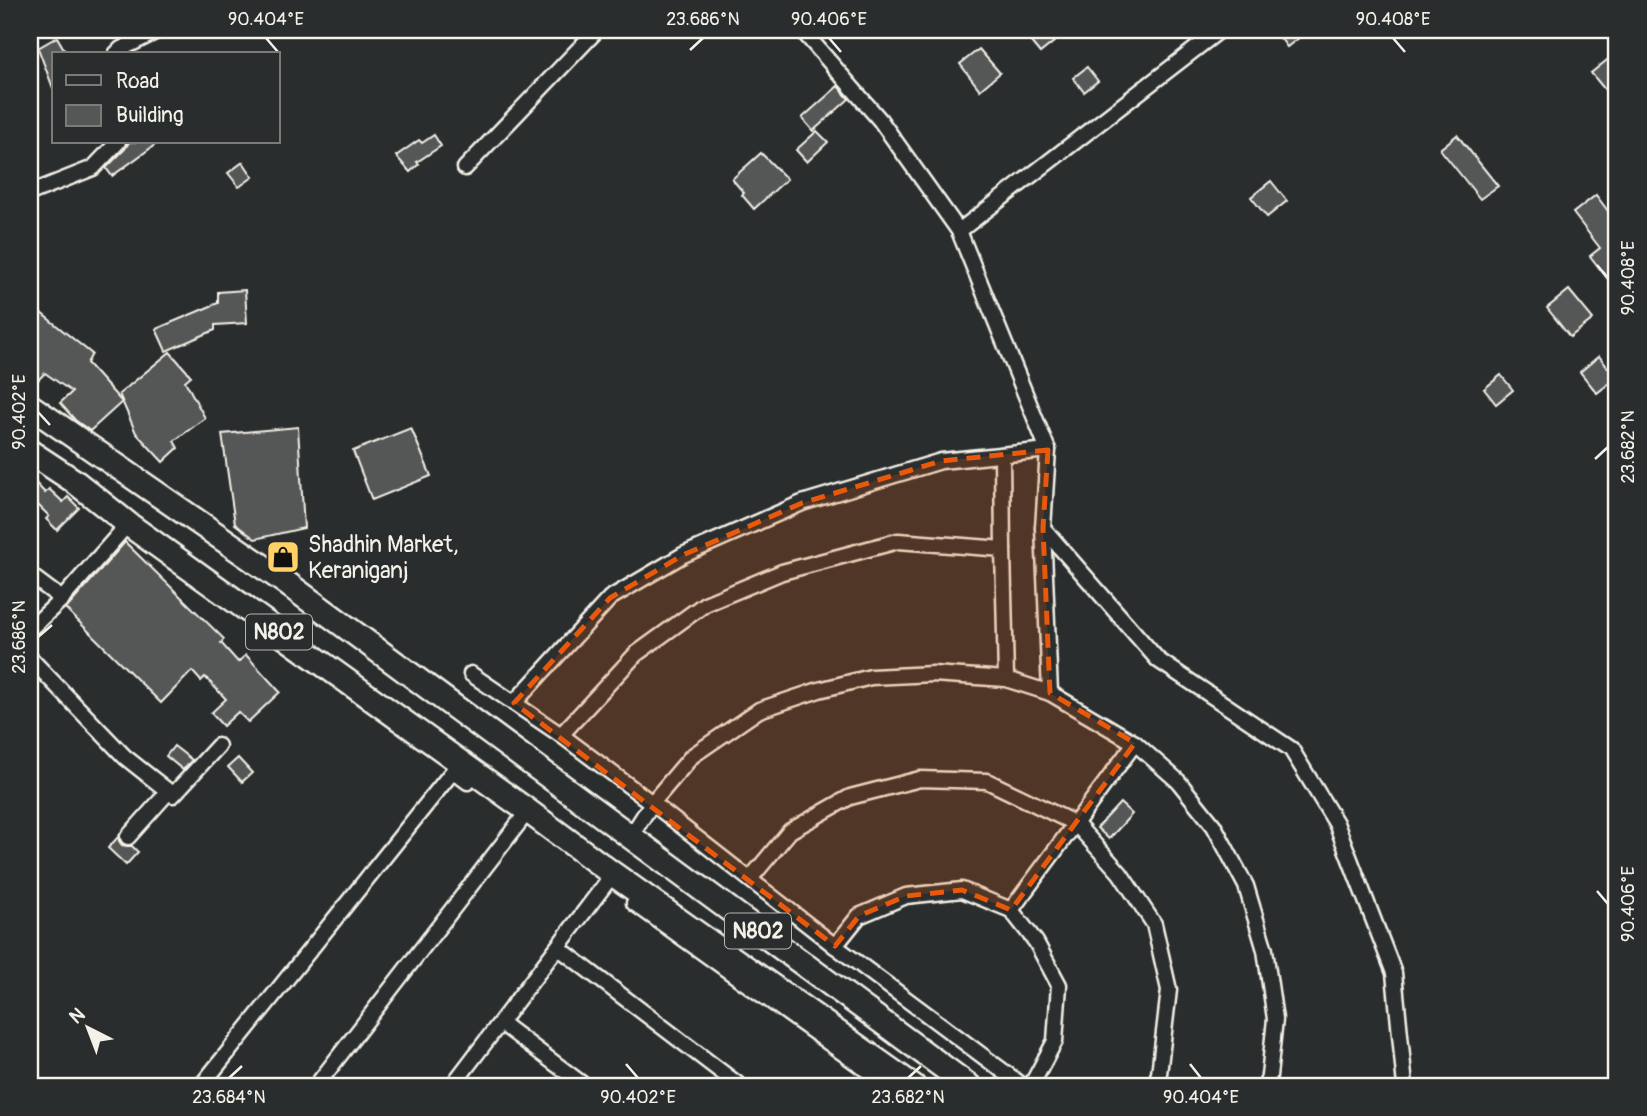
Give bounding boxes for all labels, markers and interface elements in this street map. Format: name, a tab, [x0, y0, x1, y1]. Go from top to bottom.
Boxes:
text: 90.404°E	[228, 8, 304, 31]
text: 23.686°N	[666, 8, 740, 31]
text: 90.406°E	[791, 8, 867, 31]
text: 90.408°E	[1356, 8, 1430, 31]
legend	[52, 52, 280, 144]
text: Road	[116, 68, 160, 95]
text: Building	[116, 102, 183, 129]
text: 90.408°E	[1617, 241, 1640, 315]
text: 90.402°E	[8, 374, 31, 450]
text: 23.682°N	[1617, 410, 1640, 484]
place label: Shadhin Market, Keraniganj	[308, 530, 459, 585]
shop icon: Shadhin Market, Keraniganj	[264, 538, 302, 576]
text: 23.686°N	[8, 600, 31, 674]
road number: N802	[246, 614, 312, 650]
text: 90.406°E	[1617, 866, 1640, 942]
road number: N802	[725, 914, 791, 948]
north arrow	[52, 993, 122, 1064]
text: N	[64, 1003, 90, 1029]
text: 23.684°N	[192, 1086, 266, 1109]
text: 90.402°E	[600, 1086, 676, 1109]
text: 23.682°N	[871, 1086, 945, 1109]
text: 90.404°E	[1163, 1086, 1239, 1109]

